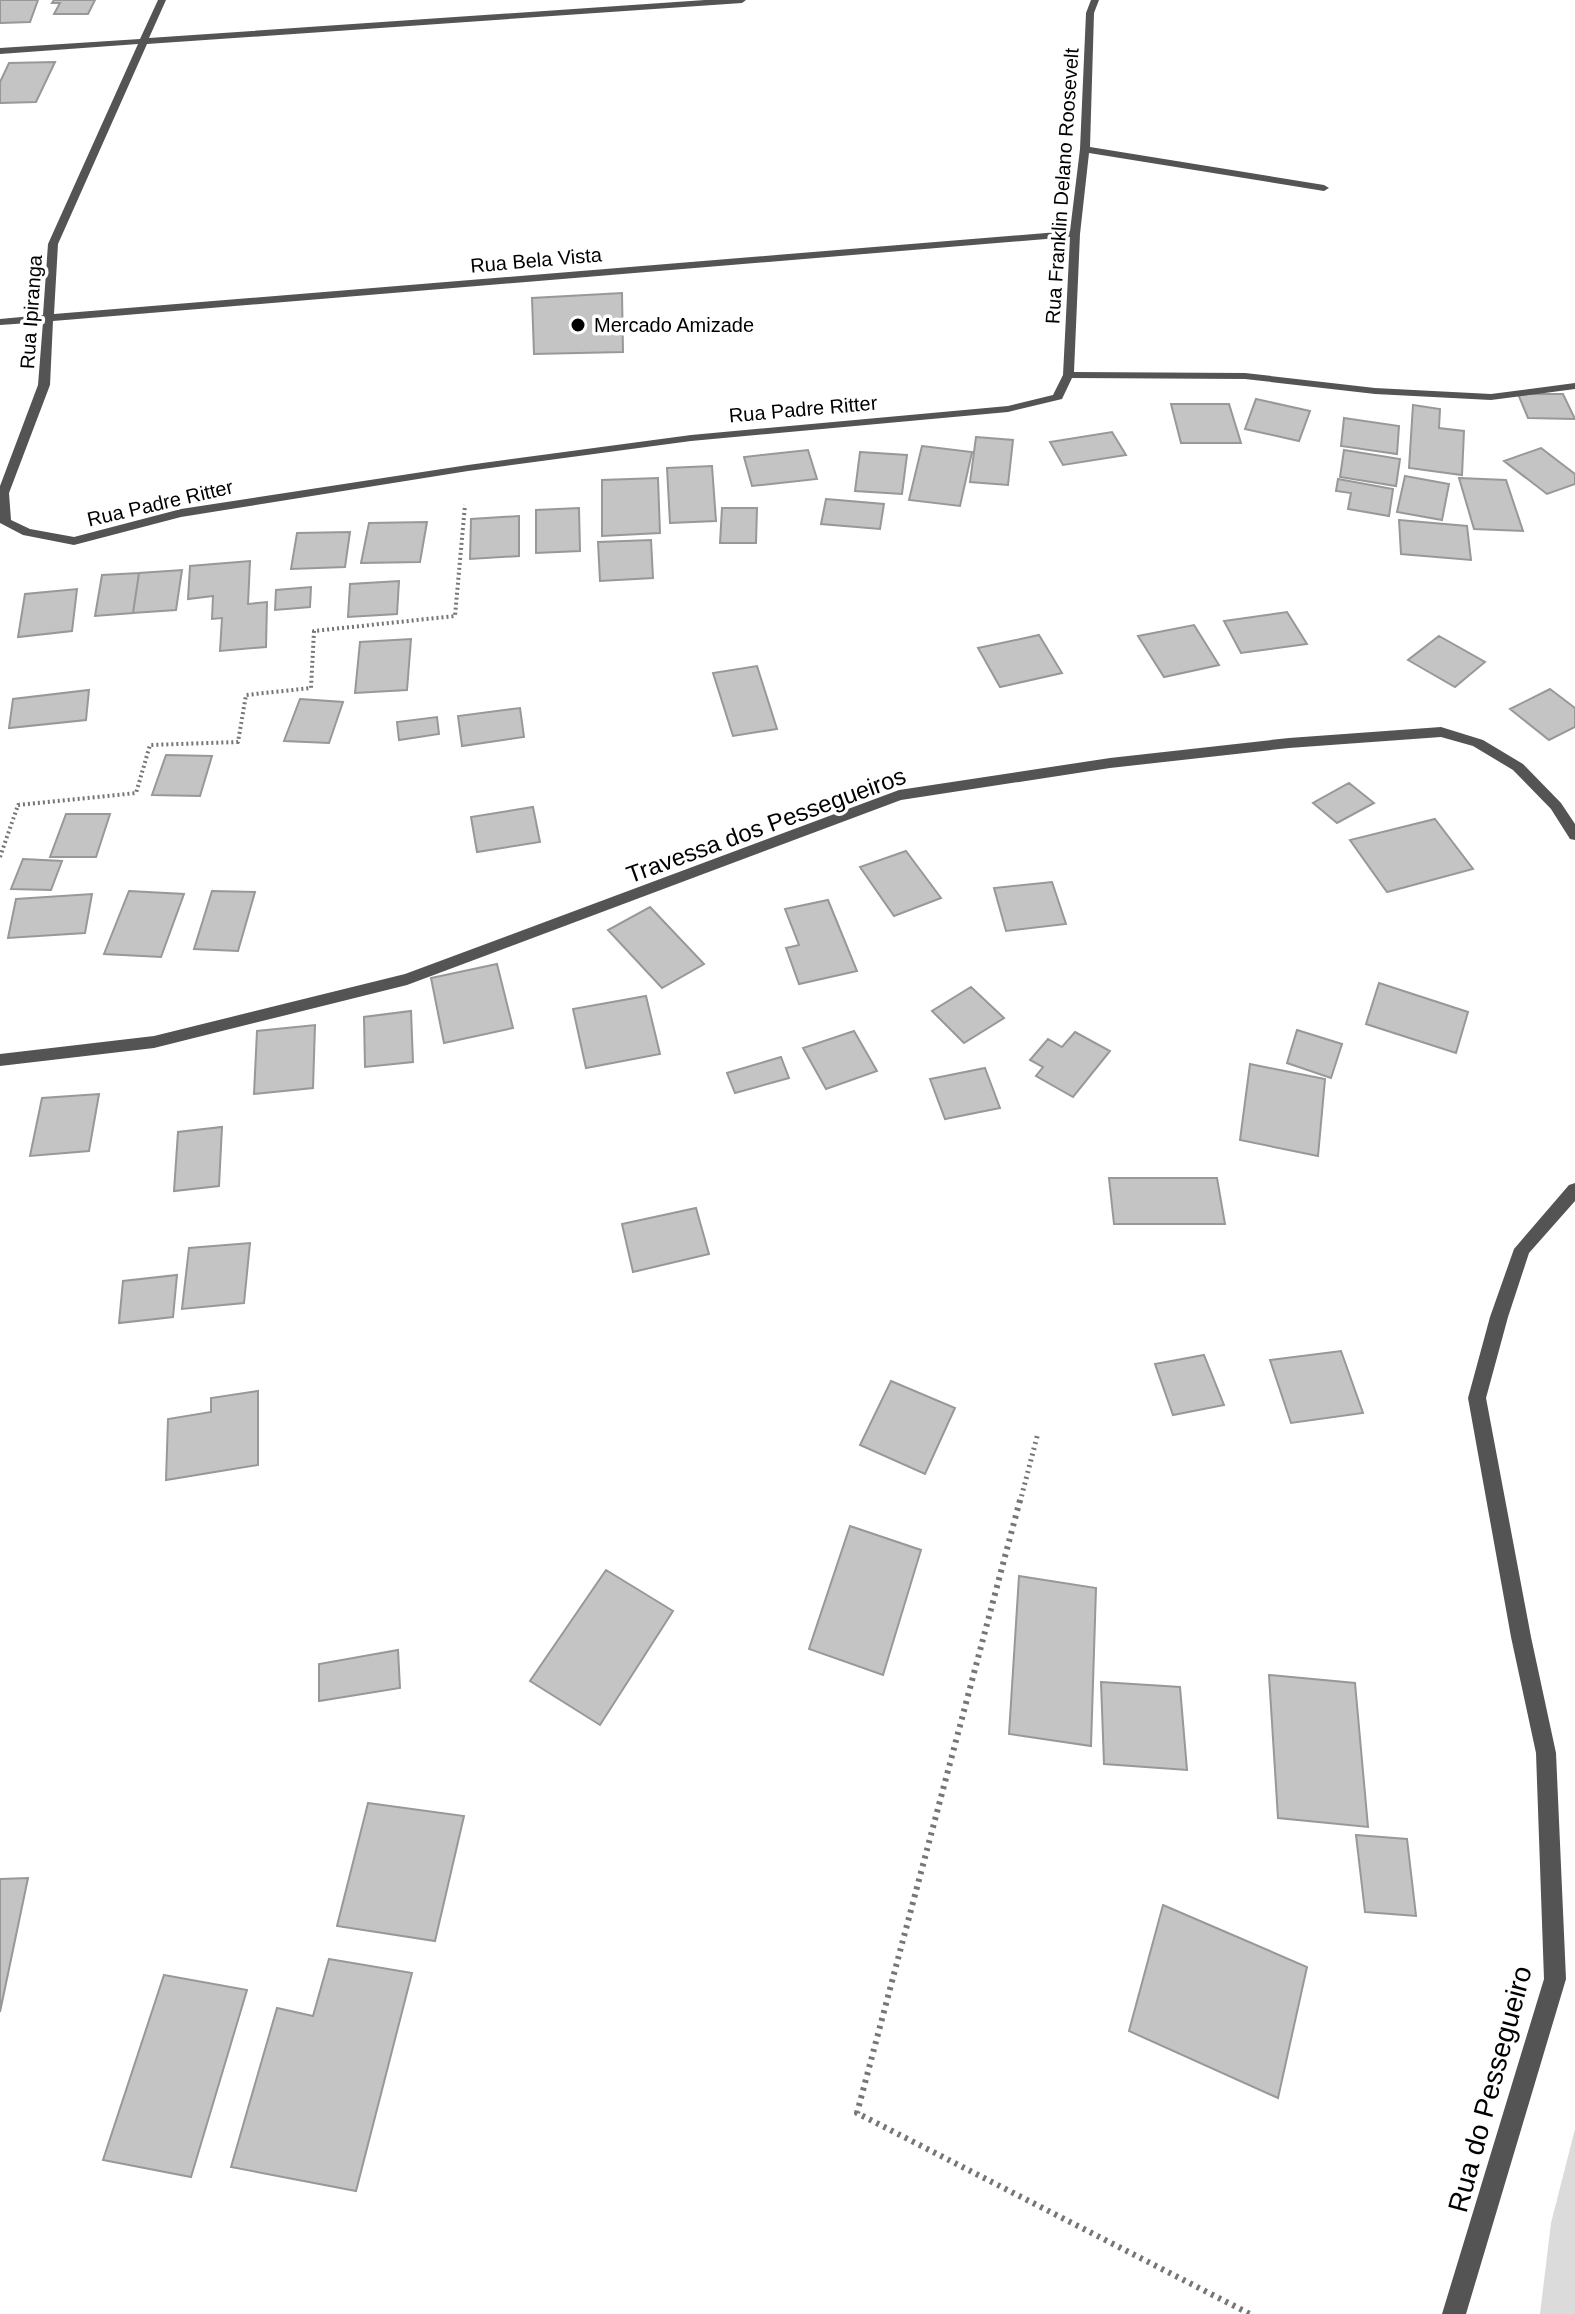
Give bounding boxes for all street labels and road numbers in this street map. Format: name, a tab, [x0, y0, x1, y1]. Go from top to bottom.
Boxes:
street label: Rua Franklin Delano Roosevelt	[1041, 47, 1083, 325]
street label: Rua Bela Vista	[469, 243, 604, 277]
street label: Rua Ipiranga	[16, 253, 46, 370]
street label: Rua Padre Ritter	[728, 392, 878, 426]
street label: Rua Padre Ritter	[85, 475, 235, 530]
street label: Travessa dos Pessegueiros	[623, 762, 909, 888]
street label: Rua do Pessegueiro	[1442, 1962, 1538, 2216]

